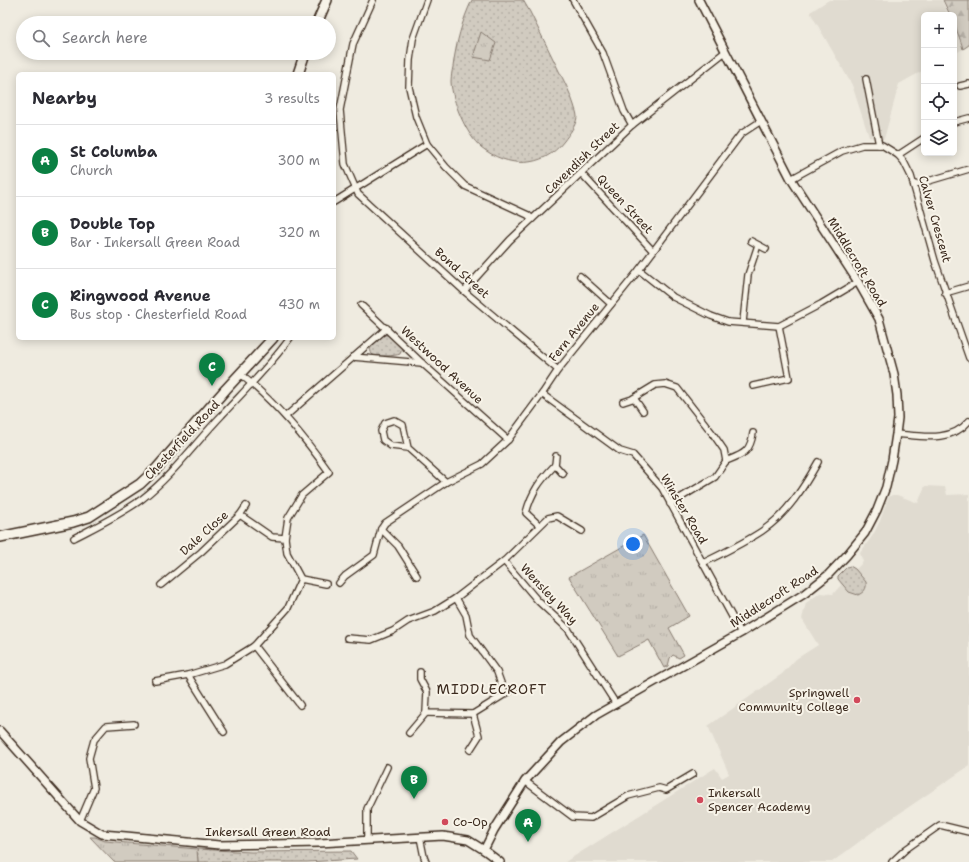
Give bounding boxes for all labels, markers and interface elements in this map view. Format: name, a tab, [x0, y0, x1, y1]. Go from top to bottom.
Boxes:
map controls	[921, 12, 957, 156]
button: +	[921, 12, 957, 48]
search box	[16, 16, 336, 60]
icon: search	[30, 27, 52, 49]
text: Search here	[62, 28, 148, 48]
button: −	[921, 48, 957, 84]
button: locate	[921, 84, 957, 120]
text: Nearby	[32, 87, 97, 109]
text: 3 results	[264, 90, 320, 107]
street label: Cavendish Street	[541, 118, 623, 198]
button: layers	[921, 120, 957, 156]
text: St Columba	[70, 142, 157, 162]
text: A	[40, 152, 50, 169]
text: 300 m	[277, 152, 320, 169]
text: Church	[70, 162, 113, 179]
street label: Queen Street	[593, 171, 657, 237]
street label: Calver Crescent	[915, 174, 955, 264]
text: Double Top	[70, 214, 155, 234]
street label: Middlecroft Road	[824, 214, 890, 310]
text: B	[41, 224, 49, 241]
text: 320 m	[278, 224, 320, 241]
text: Bar · Inkersall Green Road	[70, 234, 240, 251]
street label: Bond Street	[431, 244, 493, 302]
text: Ringwood Avenue	[70, 286, 211, 306]
text: C	[41, 296, 49, 313]
text: 430 m	[278, 296, 320, 313]
street label: Fern Avenue	[545, 299, 603, 365]
text: Bus stop · Chesterfield Road	[70, 306, 247, 323]
street label: Westwood Avenue	[397, 323, 487, 408]
pin: C	[199, 353, 225, 386]
street label: Chesterfield Road	[141, 396, 223, 483]
street label: Winster Road	[657, 471, 711, 547]
street label: Dale Close	[176, 507, 232, 559]
your location	[623, 534, 643, 554]
street label: Wensley Way	[517, 560, 581, 628]
street label: Middlecroft Road	[727, 562, 821, 631]
district label: MIDDLECROFT	[437, 680, 547, 698]
place label: Springwell Community College	[739, 685, 849, 715]
marker: Springwell Community College	[852, 695, 862, 705]
pin: B	[401, 766, 427, 799]
place label: Inkersall Spencer Academy	[708, 785, 811, 815]
marker: Inkersall Spencer Academy	[695, 795, 705, 805]
pin: A	[515, 809, 541, 842]
place label: Co-Op	[453, 814, 488, 830]
marker: Co-Op	[440, 817, 450, 827]
street label: Inkersall Green Road	[205, 824, 331, 840]

